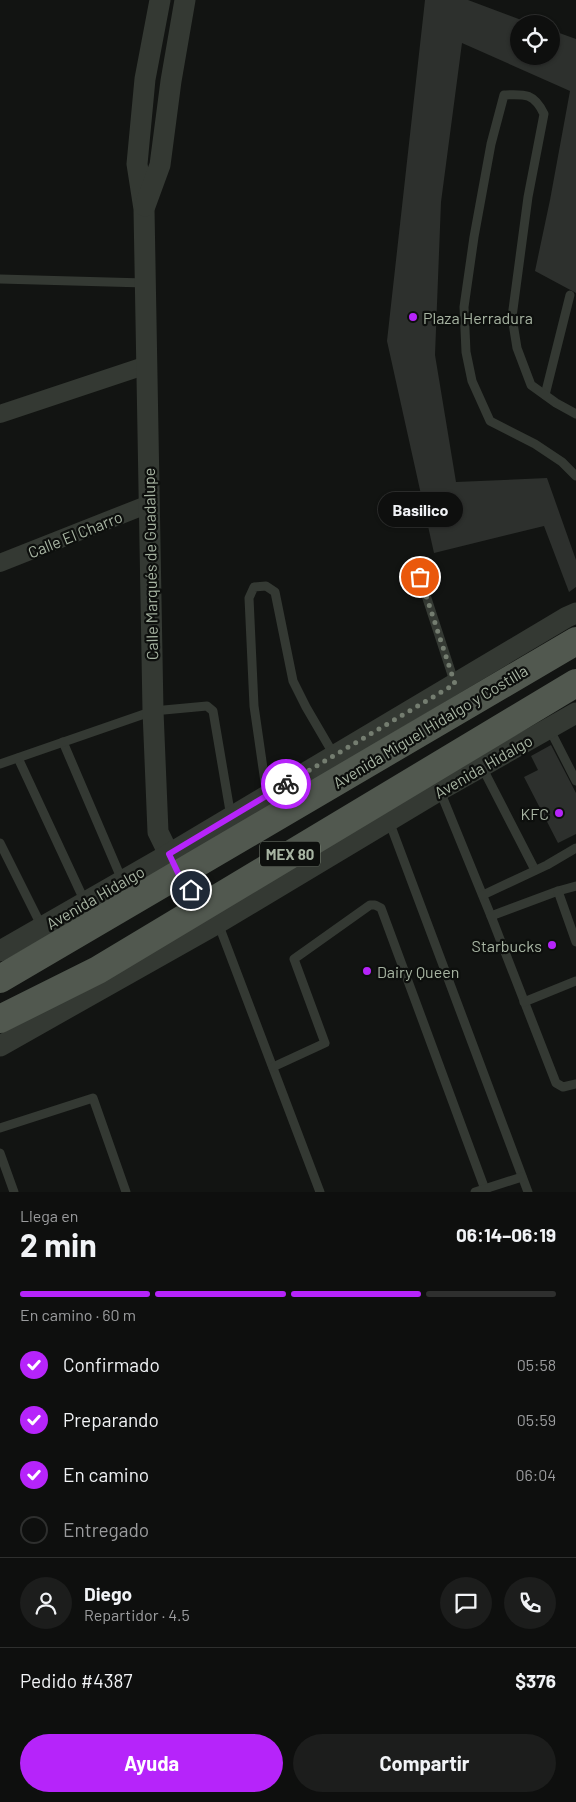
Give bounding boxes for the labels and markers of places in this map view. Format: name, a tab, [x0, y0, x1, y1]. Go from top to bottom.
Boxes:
place label: Plaza Herradura	[423, 308, 533, 327]
marker: Plaza Herradura	[407, 311, 419, 323]
callout: Basilico	[378, 492, 462, 527]
pin	[399, 556, 441, 598]
place label: KFC	[520, 804, 549, 823]
marker: KFC	[553, 807, 565, 819]
pin	[170, 869, 212, 911]
place label: Starbucks	[472, 936, 542, 955]
marker: Starbucks	[546, 939, 558, 951]
place label: Dairy Queen	[377, 962, 459, 981]
marker: Dairy Queen	[361, 965, 373, 977]

